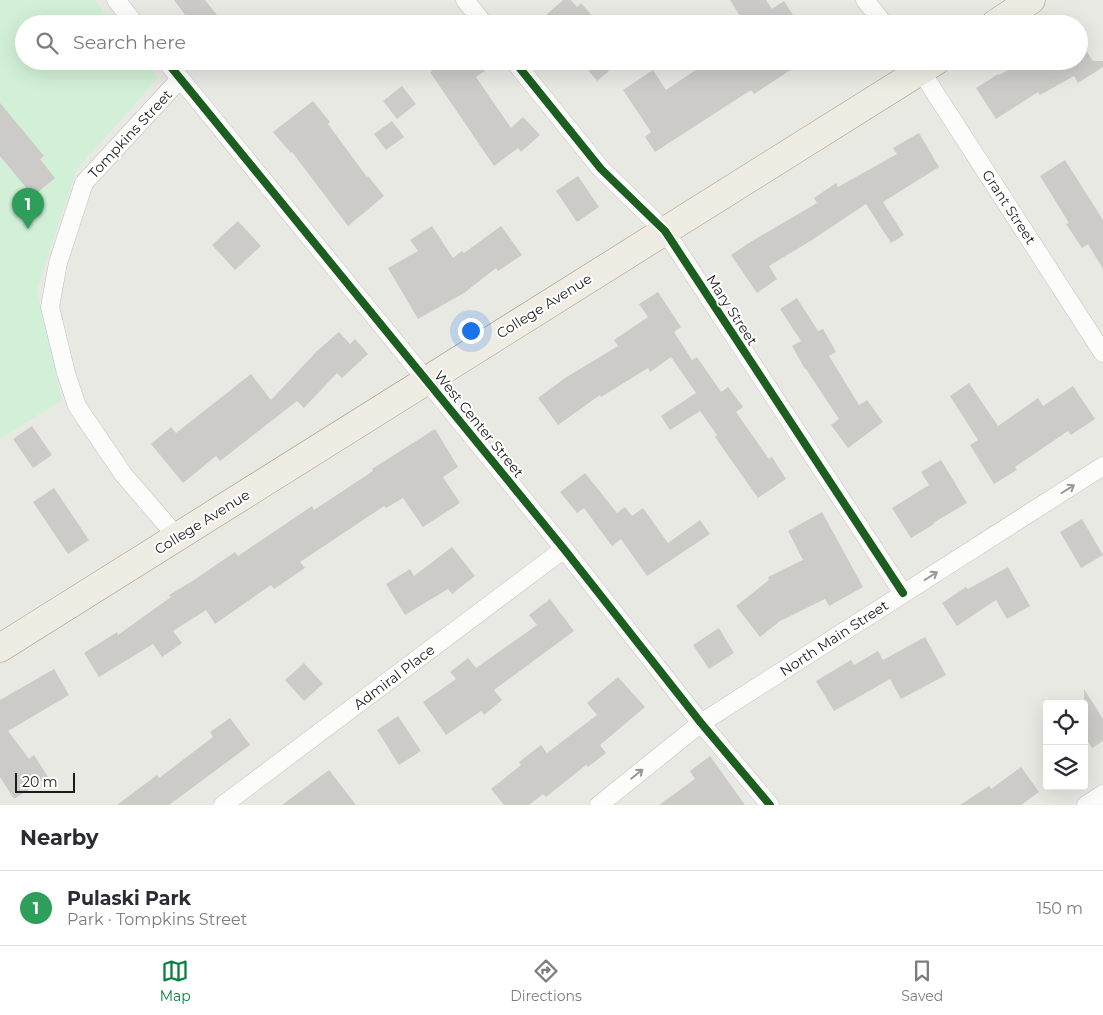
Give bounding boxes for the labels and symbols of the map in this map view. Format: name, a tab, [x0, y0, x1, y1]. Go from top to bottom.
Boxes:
street label: Tompkins Street	[84, 86, 176, 182]
street label: Grant Street	[978, 166, 1040, 248]
pin: 1	[12, 188, 44, 229]
street label: College Avenue	[493, 270, 595, 342]
street label: Mary Street	[702, 271, 762, 349]
your location	[458, 318, 484, 344]
street label: West Center Street	[430, 367, 528, 481]
one-way arrow	[1060, 483, 1074, 493]
street label: College Avenue	[151, 486, 253, 558]
one-way arrow	[923, 570, 937, 580]
street label: North Main Street	[776, 596, 892, 680]
street label: Admiral Place	[350, 641, 438, 713]
one-way arrow	[630, 769, 643, 780]
scale bar	[15, 770, 75, 793]

